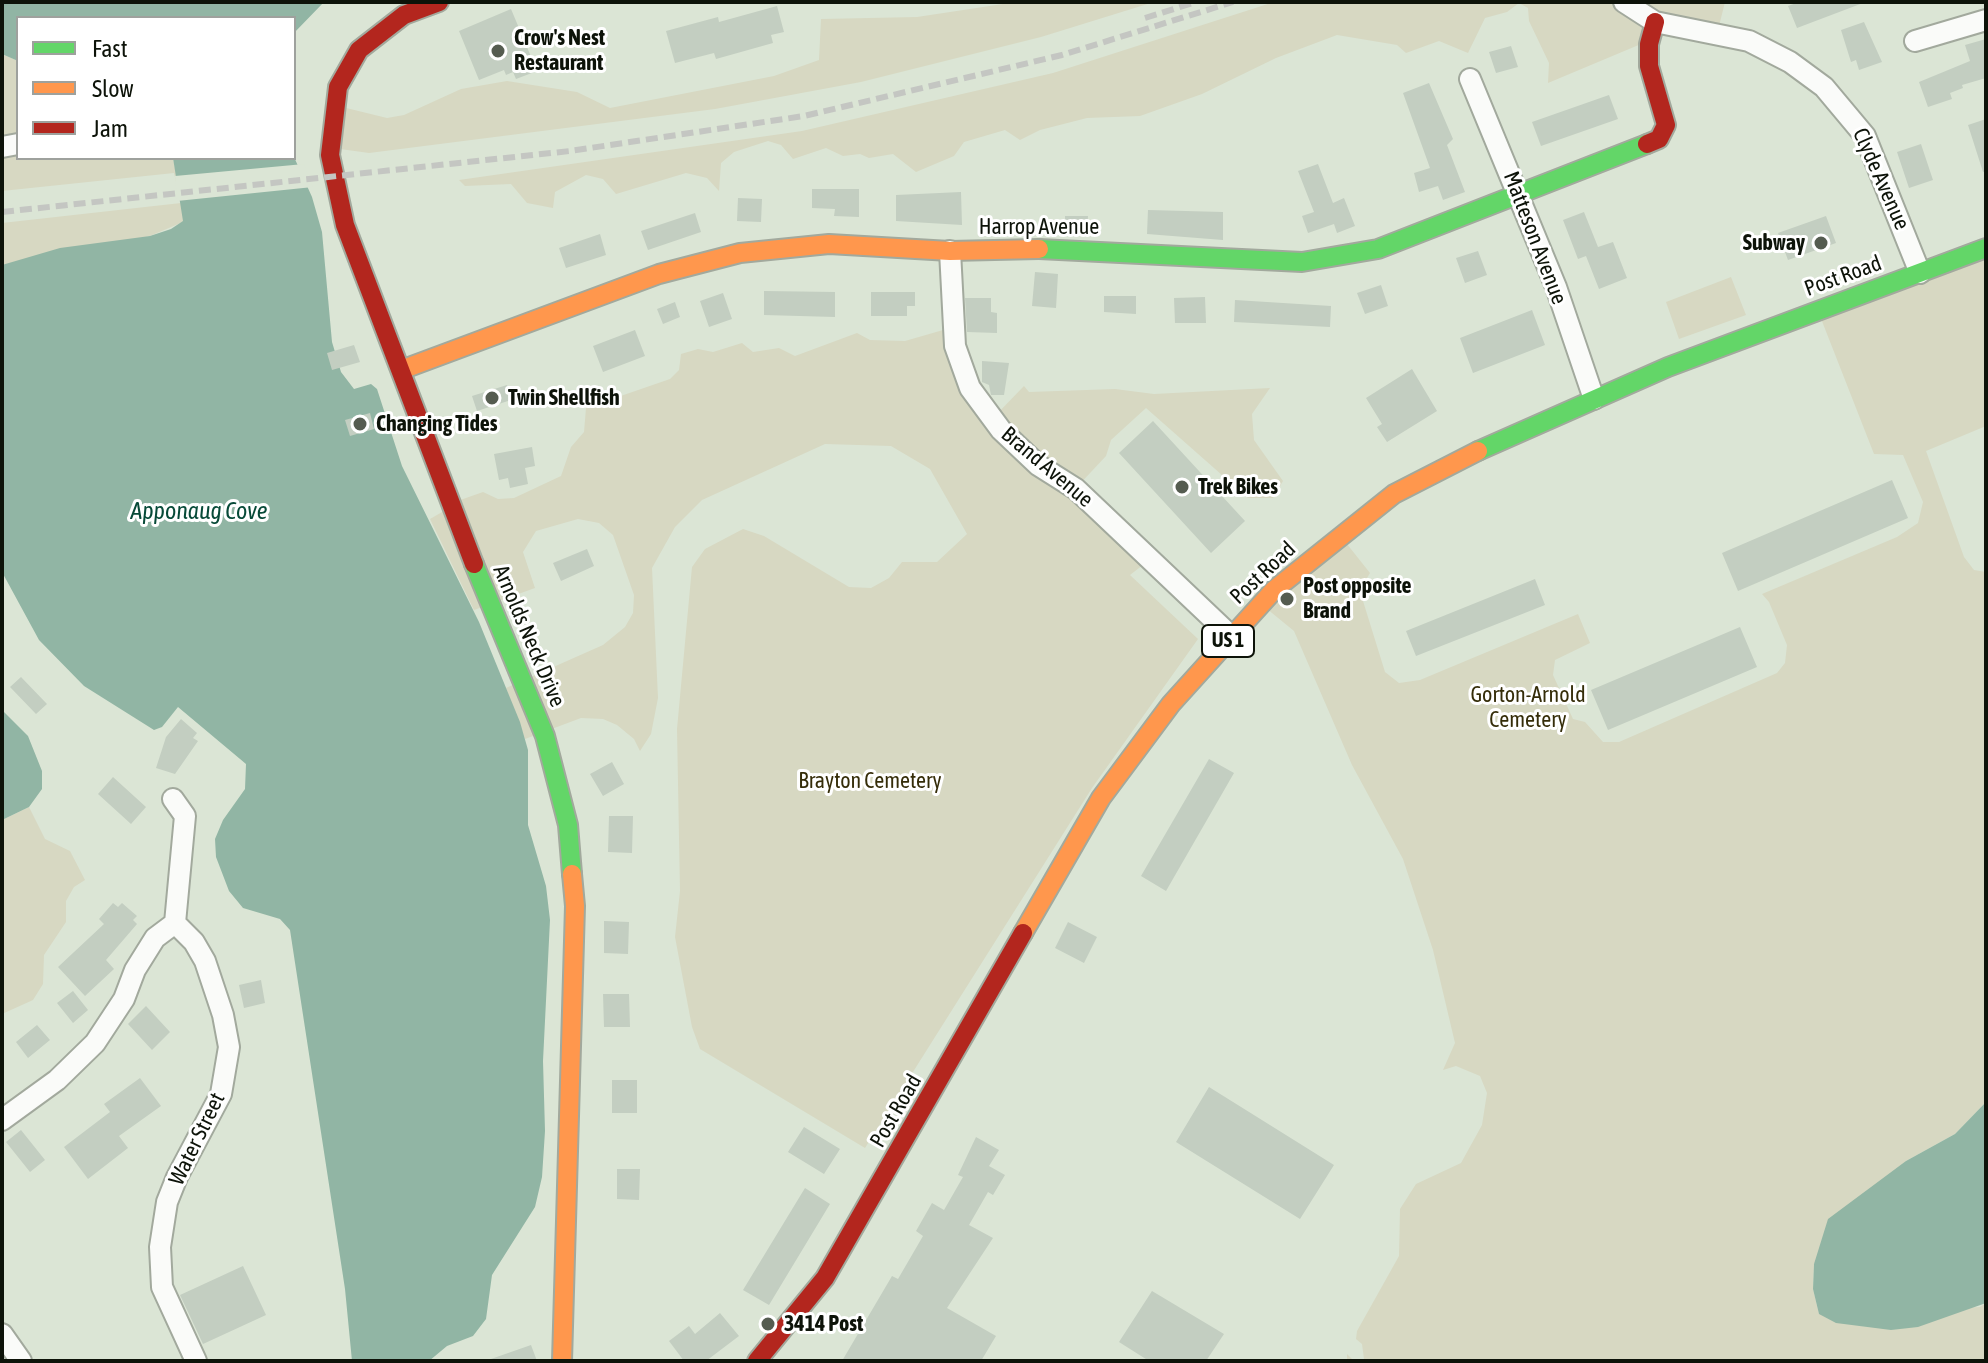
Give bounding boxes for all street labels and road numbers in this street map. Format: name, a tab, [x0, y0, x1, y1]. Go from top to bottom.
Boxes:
street label: Clyde Avenue	[1847, 124, 1915, 234]
street label: Matteson Avenue	[1498, 168, 1572, 308]
street label: Harrop Avenue	[979, 214, 1099, 240]
street label: Post Road	[1801, 250, 1885, 302]
street label: Brand Avenue	[996, 421, 1098, 513]
street label: Post Road	[1225, 536, 1301, 610]
street label: Arnolds Neck Drive	[487, 561, 571, 711]
road number: US 1	[1202, 625, 1254, 657]
street label: Post Road	[865, 1070, 927, 1152]
street label: Water Street	[163, 1089, 231, 1189]

